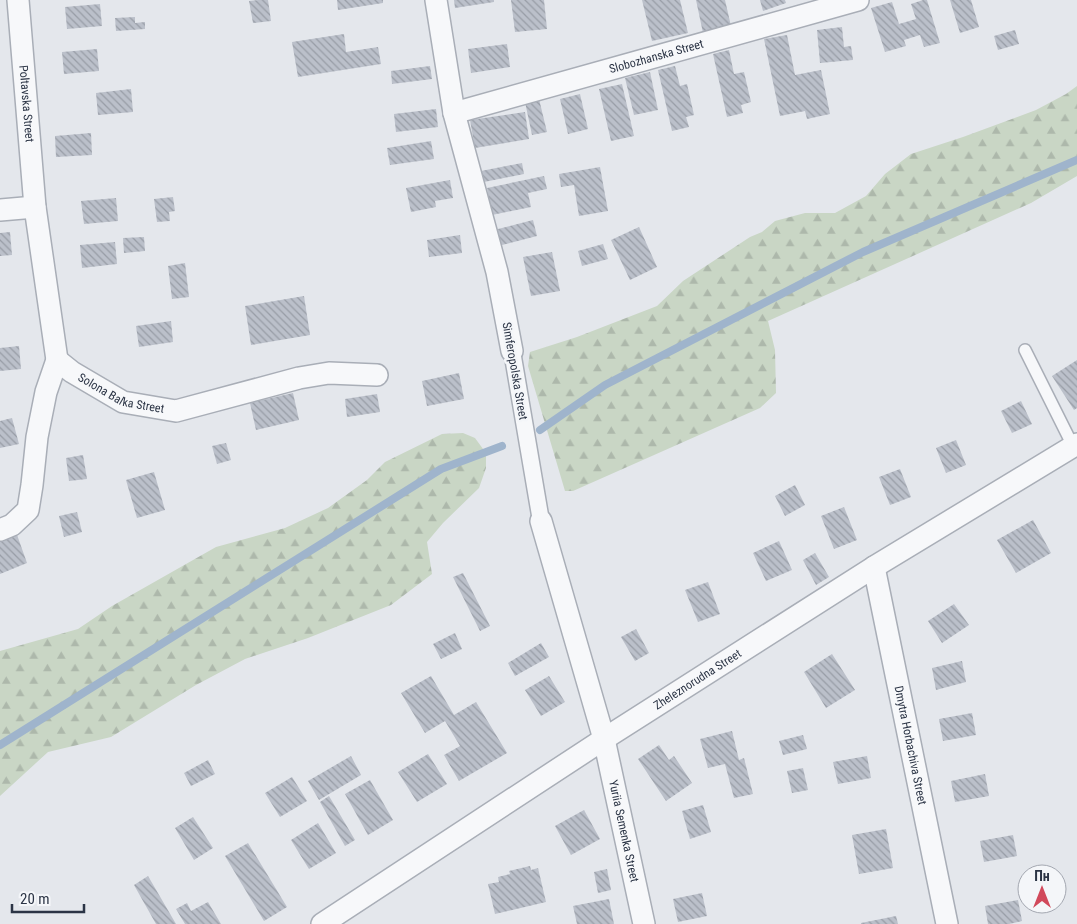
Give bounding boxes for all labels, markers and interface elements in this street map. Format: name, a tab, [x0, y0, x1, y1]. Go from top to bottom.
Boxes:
street label: Slobozhanska Street	[608, 36, 705, 76]
street label: Poltavska Street	[16, 65, 37, 143]
street label: Simferopolska Street	[500, 321, 531, 421]
street label: Solona Balka Street	[76, 370, 166, 416]
street label: Zheleznorudna Street	[651, 646, 744, 713]
street label: Dmytra Horbachiva Street	[891, 685, 930, 806]
street label: Yuriia Semenka Street	[606, 779, 642, 884]
north arrow	[1017, 864, 1067, 914]
text: Пн	[1034, 868, 1050, 884]
scale bar	[12, 882, 85, 914]
text: 20 m	[20, 890, 50, 908]

